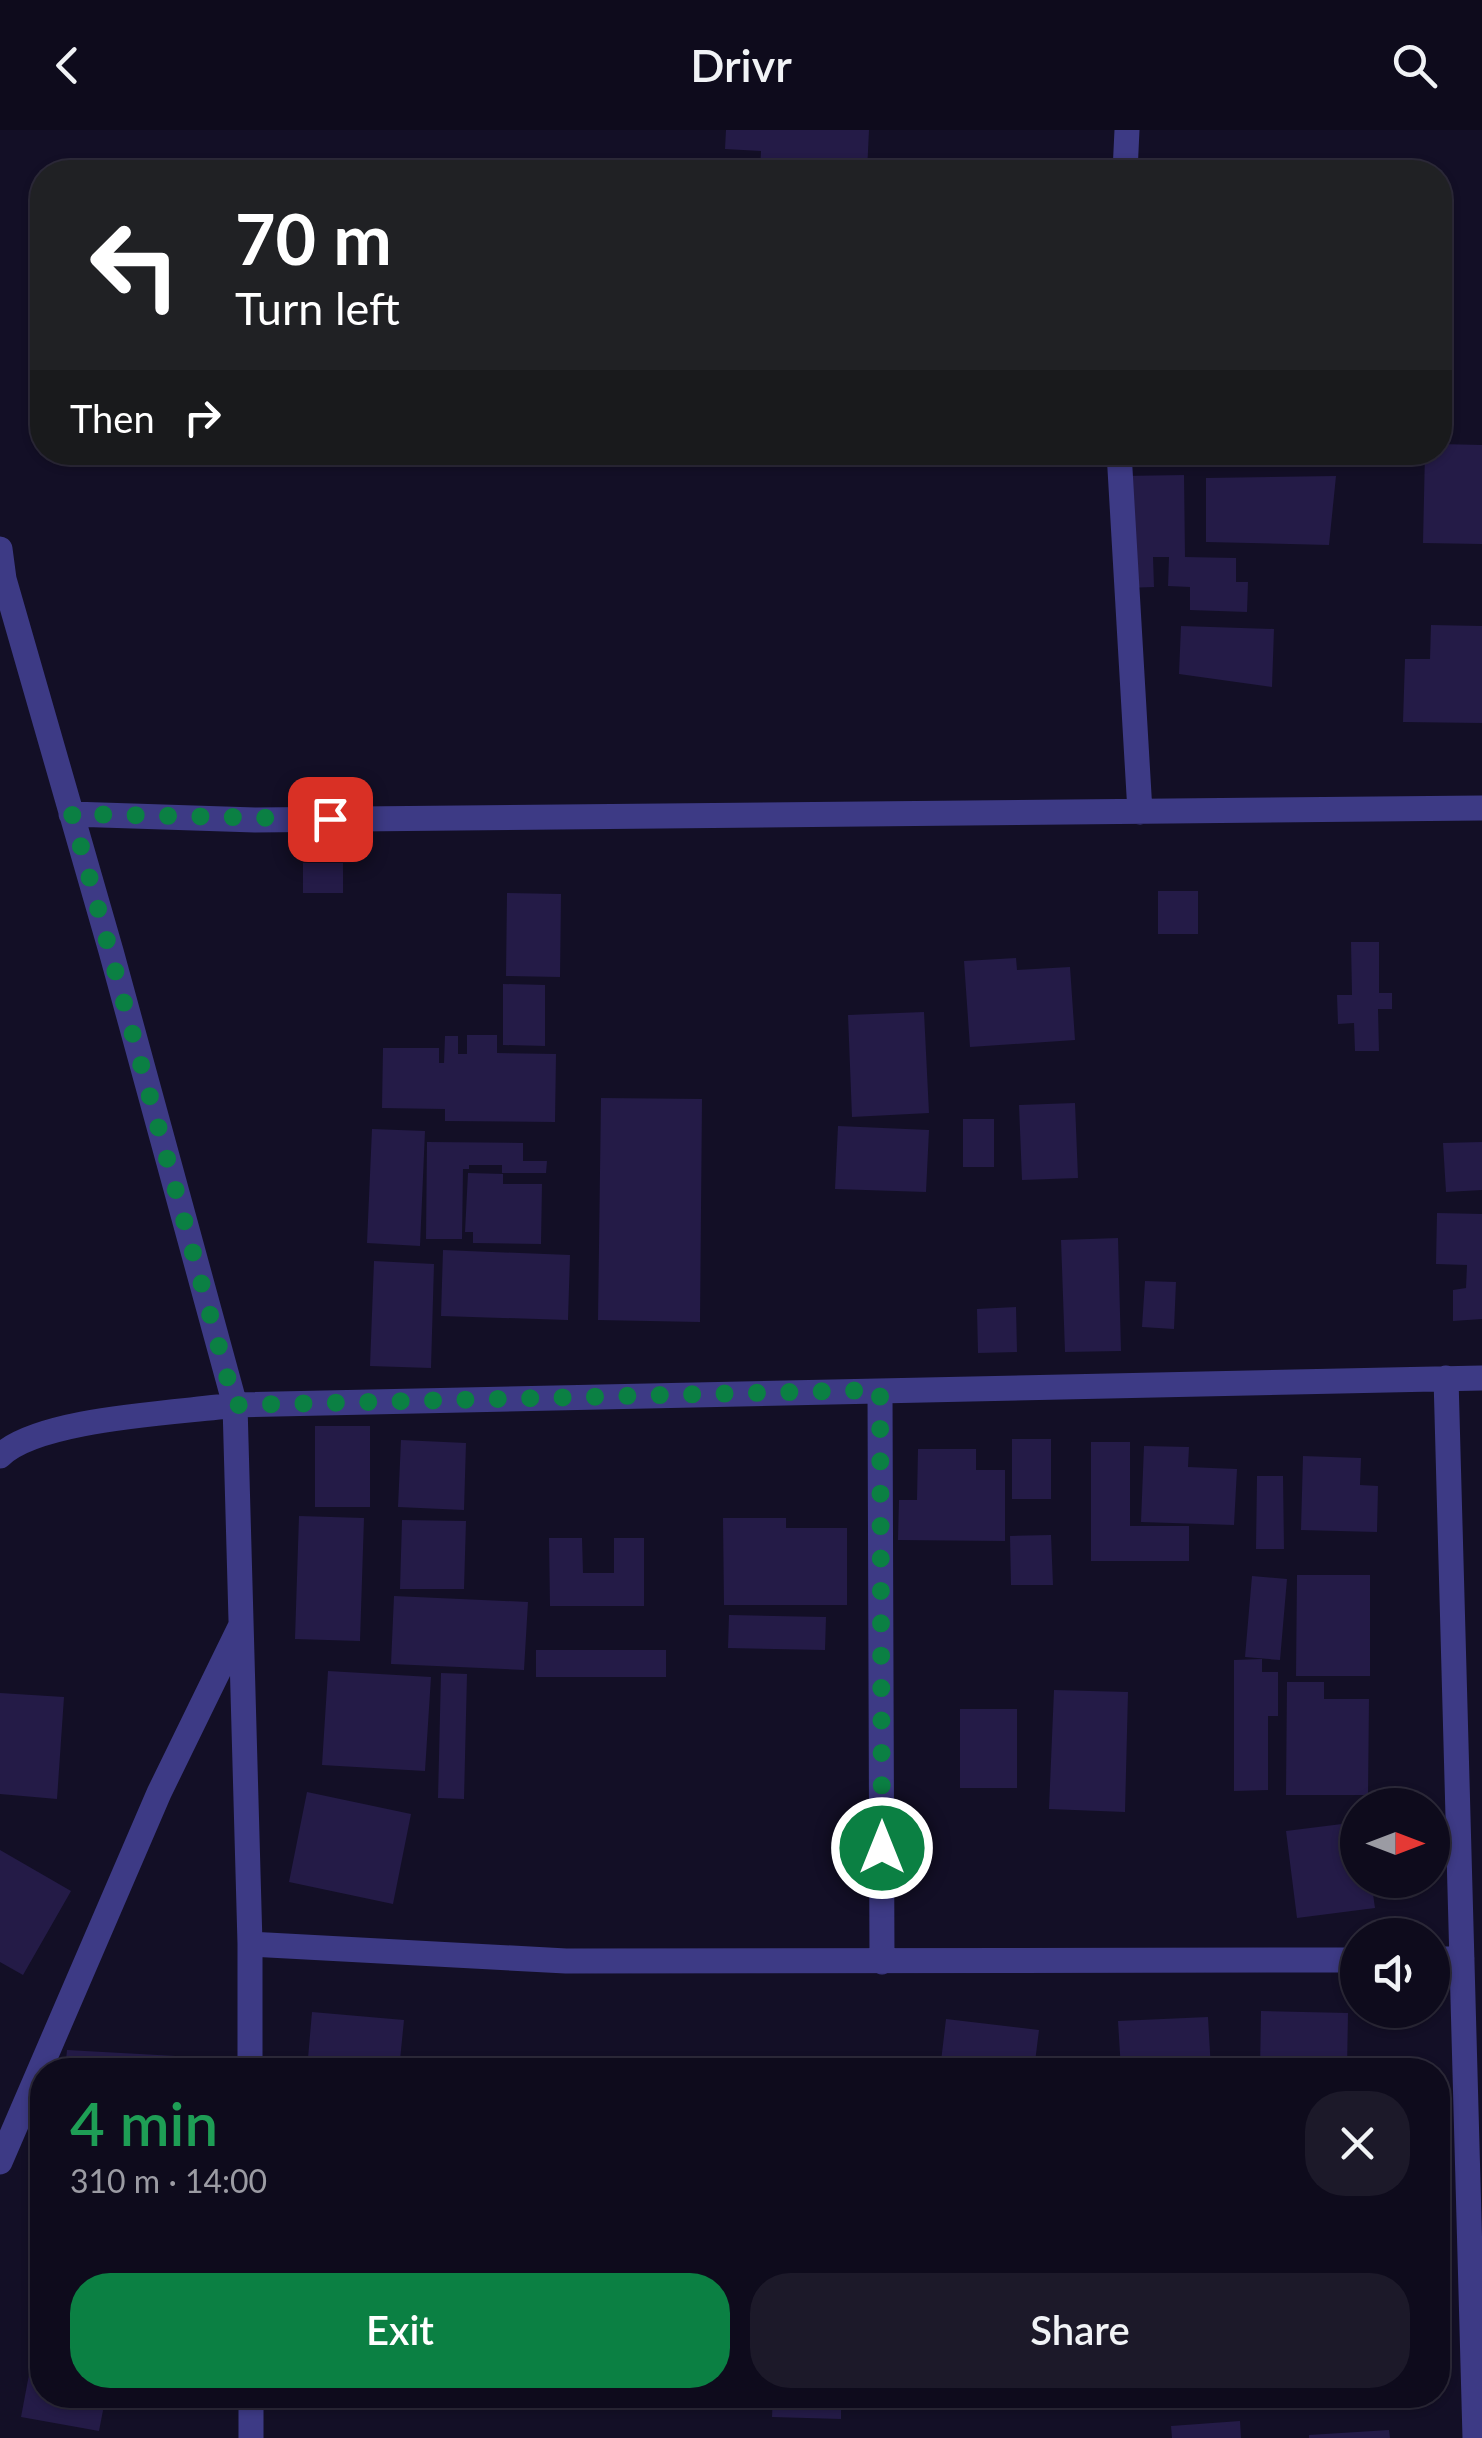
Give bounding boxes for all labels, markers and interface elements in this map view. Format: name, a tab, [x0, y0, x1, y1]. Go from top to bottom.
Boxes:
icon: back	[40, 38, 95, 93]
text: Drivr	[690, 38, 792, 92]
icon: search	[1387, 38, 1442, 93]
text: 70 m	[235, 196, 392, 280]
icon: left	[70, 200, 200, 330]
text: Turn left	[235, 281, 400, 335]
icon: right	[175, 390, 230, 445]
text: Then	[70, 395, 155, 441]
pin	[288, 777, 373, 862]
icon: arrive	[303, 792, 358, 847]
north arrow	[1340, 1788, 1450, 1898]
map controls	[1340, 1788, 1450, 2028]
position arrow	[830, 1796, 934, 1900]
button: sound	[1340, 1918, 1450, 2028]
text: 4 min	[70, 2087, 218, 2159]
button: close	[1305, 2091, 1410, 2196]
text: 310 m · 14:00	[70, 2161, 267, 2200]
button: Exit	[70, 2273, 730, 2388]
button: Share	[750, 2273, 1410, 2388]

